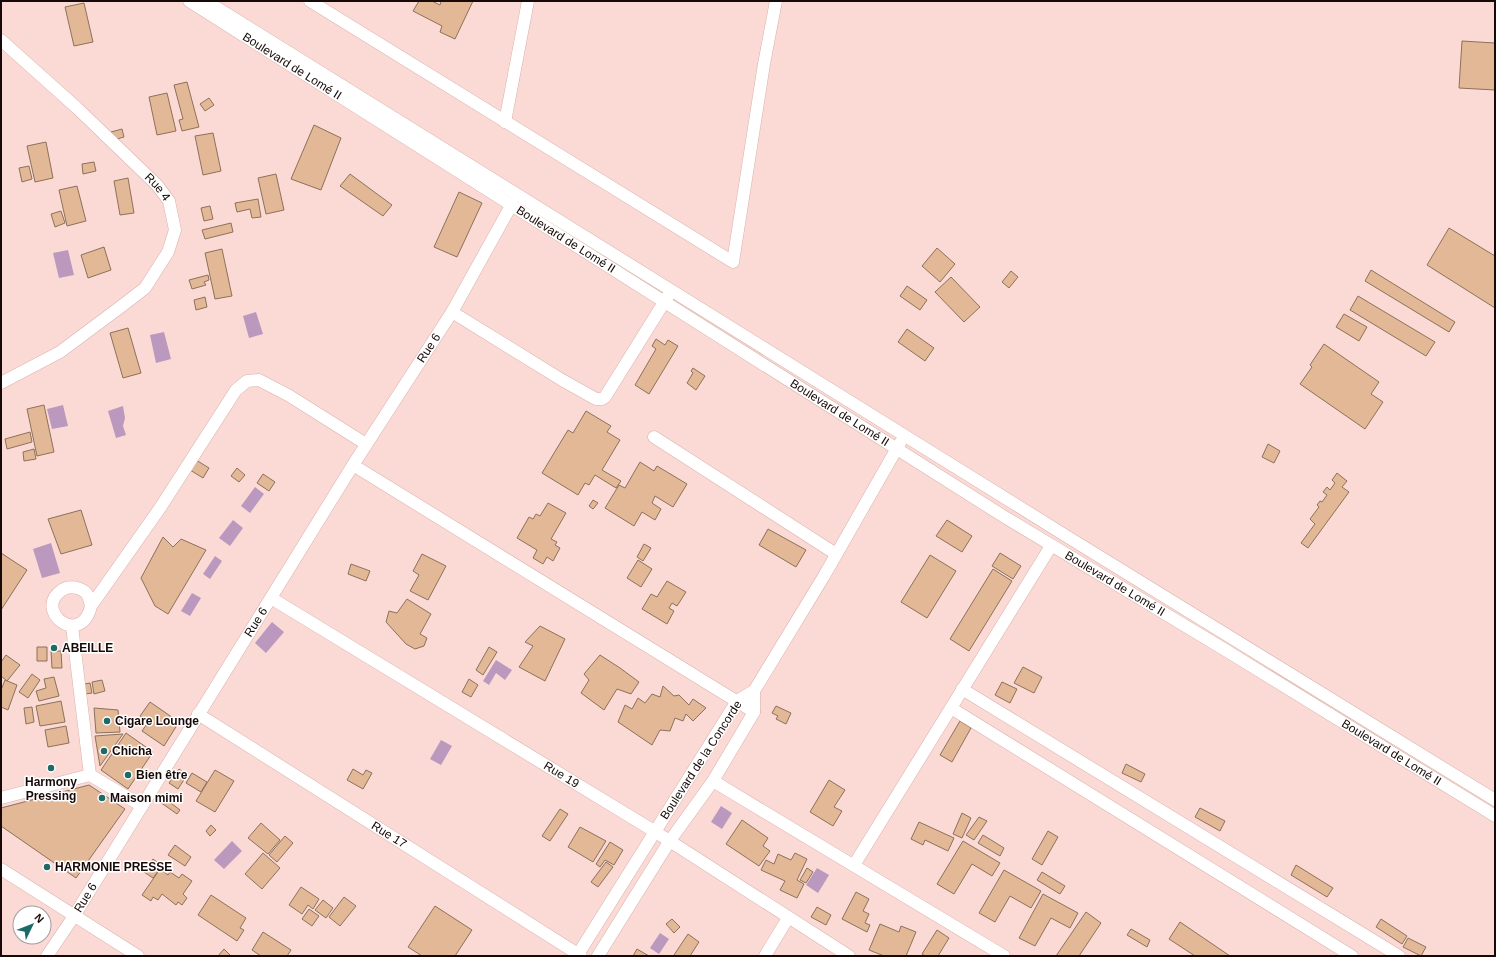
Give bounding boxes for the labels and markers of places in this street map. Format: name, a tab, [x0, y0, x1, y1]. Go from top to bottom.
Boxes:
place label: ABEILLE	[62, 641, 113, 655]
marker: ABEILLE	[49, 643, 59, 653]
place label: Cigare Lounge	[115, 714, 199, 728]
marker: Cigare Lounge	[102, 716, 112, 726]
place label: Chicha	[112, 744, 152, 758]
marker: Chicha	[99, 746, 109, 756]
marker: Harmony Pressing	[46, 763, 56, 773]
place label: Bien être	[136, 768, 188, 782]
marker: Bien être	[123, 770, 133, 780]
place label: Harmony Pressing	[25, 775, 77, 803]
place label: Maison mimi	[110, 791, 183, 805]
marker: Maison mimi	[97, 793, 107, 803]
place label: HARMONIE PRESSE	[55, 860, 172, 874]
marker: HARMONIE PRESSE	[42, 862, 52, 872]

